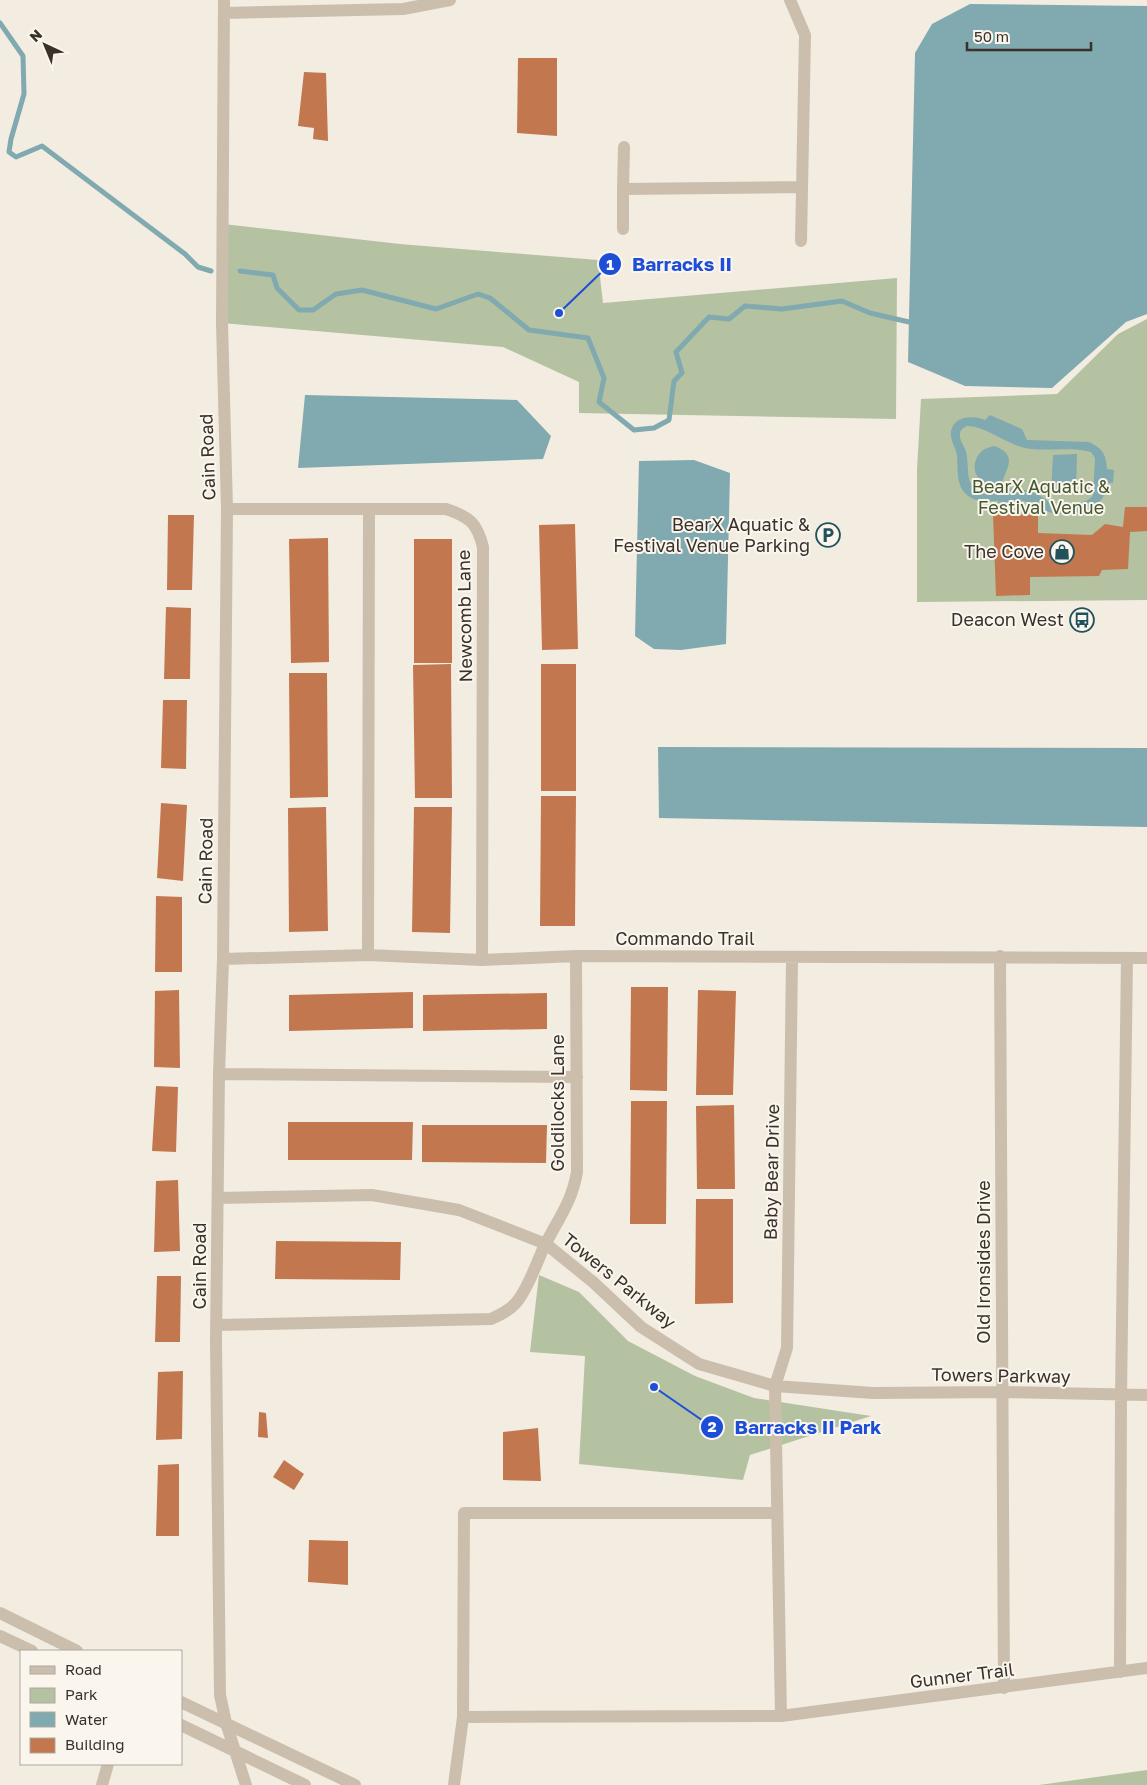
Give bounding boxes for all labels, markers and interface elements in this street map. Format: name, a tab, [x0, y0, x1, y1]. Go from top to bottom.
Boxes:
north arrow	[20, 20, 70, 70]
scale bar	[967, 20, 1091, 52]
text: N	[26, 25, 45, 45]
text: 50 m	[974, 27, 1009, 45]
callout: Barracks II	[597, 247, 742, 281]
text: Barracks II	[632, 252, 732, 275]
text: 1	[606, 255, 614, 273]
street label: Cain Road	[194, 413, 220, 501]
park label: BearX Aquatic & Festival Venue	[972, 475, 1110, 518]
place label: BearX Aquatic & Festival Venue Parking	[613, 513, 810, 556]
parking icon: BearX Aquatic & Festival Venue Parking	[815, 522, 841, 548]
shop icon: The Cove	[1049, 539, 1075, 565]
place label: The Cove	[964, 540, 1044, 562]
street label: Newcomb Lane	[452, 550, 476, 682]
bus stop icon: Deacon West	[1069, 607, 1095, 633]
place label: Deacon West	[951, 608, 1064, 630]
street label: Cain Road	[193, 817, 217, 905]
street label: Commando Trail	[615, 927, 755, 949]
street label: Goldilocks Lane	[546, 1034, 568, 1172]
street label: Baby Bear Drive	[759, 1104, 783, 1240]
street label: Old Ironsides Drive	[972, 1180, 994, 1344]
street label: Cain Road	[188, 1223, 210, 1309]
street label: Towers Parkway	[559, 1228, 681, 1333]
street label: Towers Parkway	[931, 1363, 1071, 1387]
callout: Barracks II Park	[700, 1410, 891, 1444]
text: Barracks II Park	[735, 1415, 881, 1438]
text: 2	[707, 1417, 717, 1435]
legend	[20, 1650, 182, 1765]
street label: Gunner Trail	[909, 1658, 1015, 1692]
text: Road	[65, 1660, 102, 1678]
text: Park	[65, 1685, 98, 1703]
text: Water	[65, 1710, 108, 1728]
text: Building	[65, 1735, 125, 1753]

